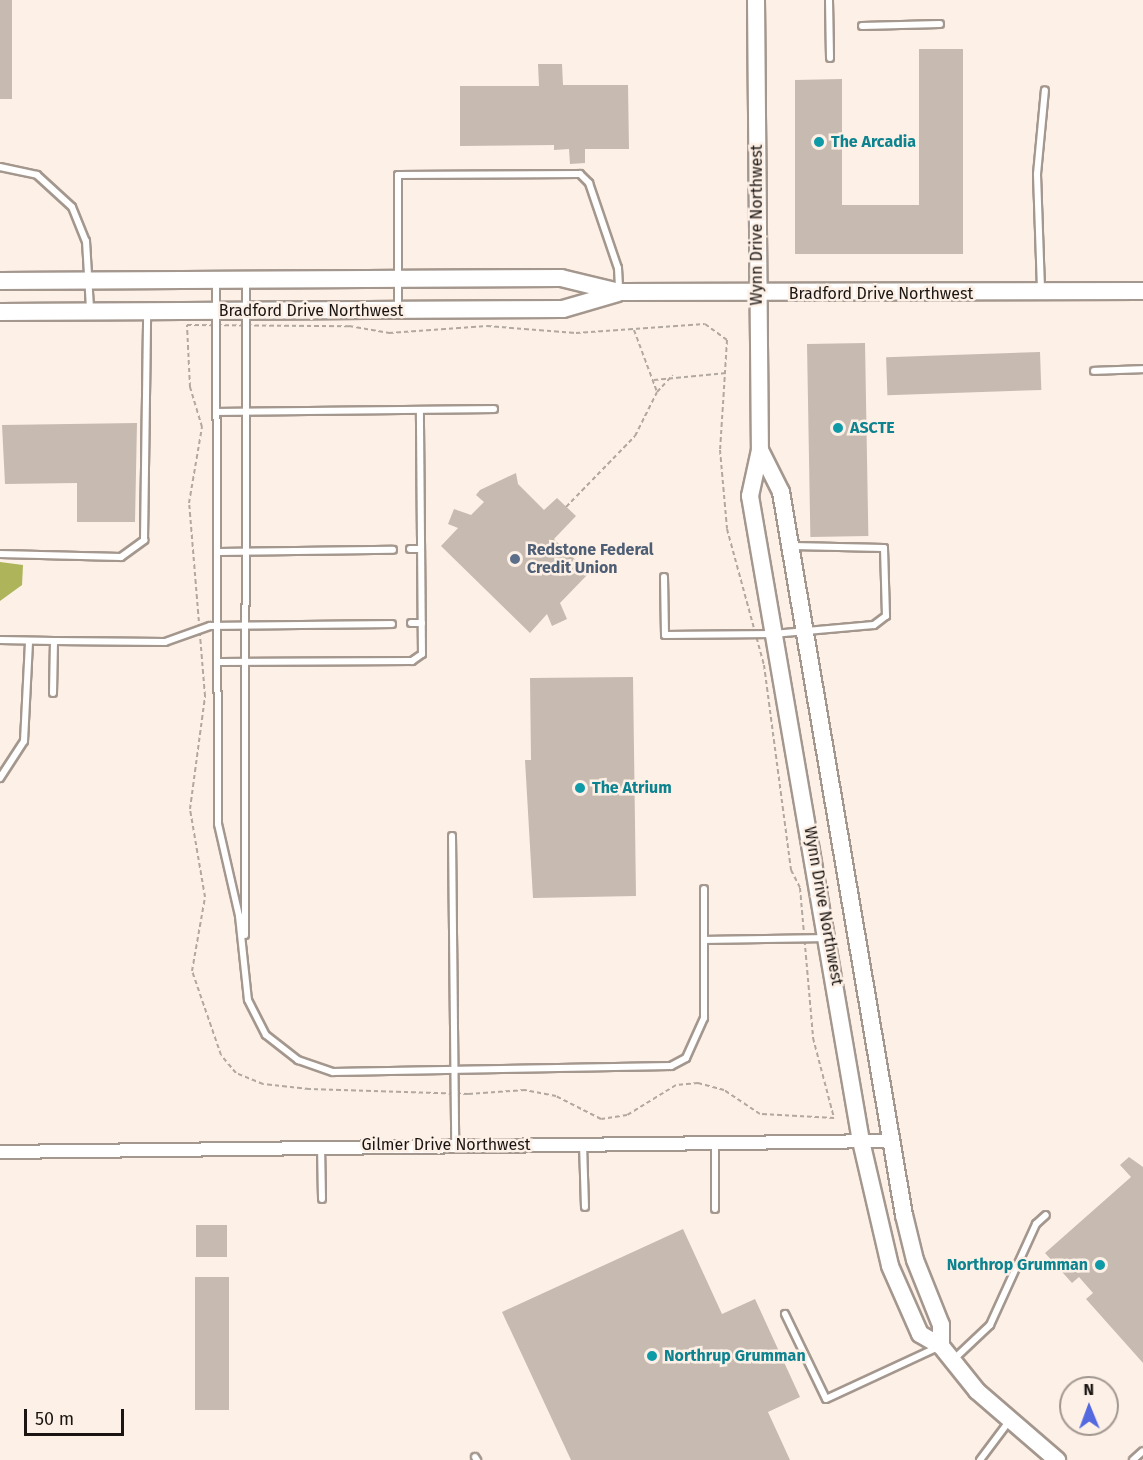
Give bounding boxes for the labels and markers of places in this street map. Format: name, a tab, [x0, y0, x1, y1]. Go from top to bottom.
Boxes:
place label: The Arcadia	[831, 132, 916, 152]
marker: The Arcadia	[812, 135, 826, 149]
place label: ASCTE	[850, 418, 895, 438]
marker: ASCTE	[831, 421, 845, 435]
place label: Redstone Federal Credit Union	[527, 540, 654, 578]
marker: Redstone Federal Credit Union	[508, 552, 522, 566]
place label: The Atrium	[592, 778, 672, 798]
marker: The Atrium	[573, 781, 587, 795]
place label: Northrop Grumman	[947, 1255, 1088, 1275]
marker: Northrop Grumman	[1093, 1258, 1107, 1272]
place label: Northrup Grumman	[664, 1346, 806, 1366]
marker: Northrup Grumman	[645, 1349, 659, 1363]

